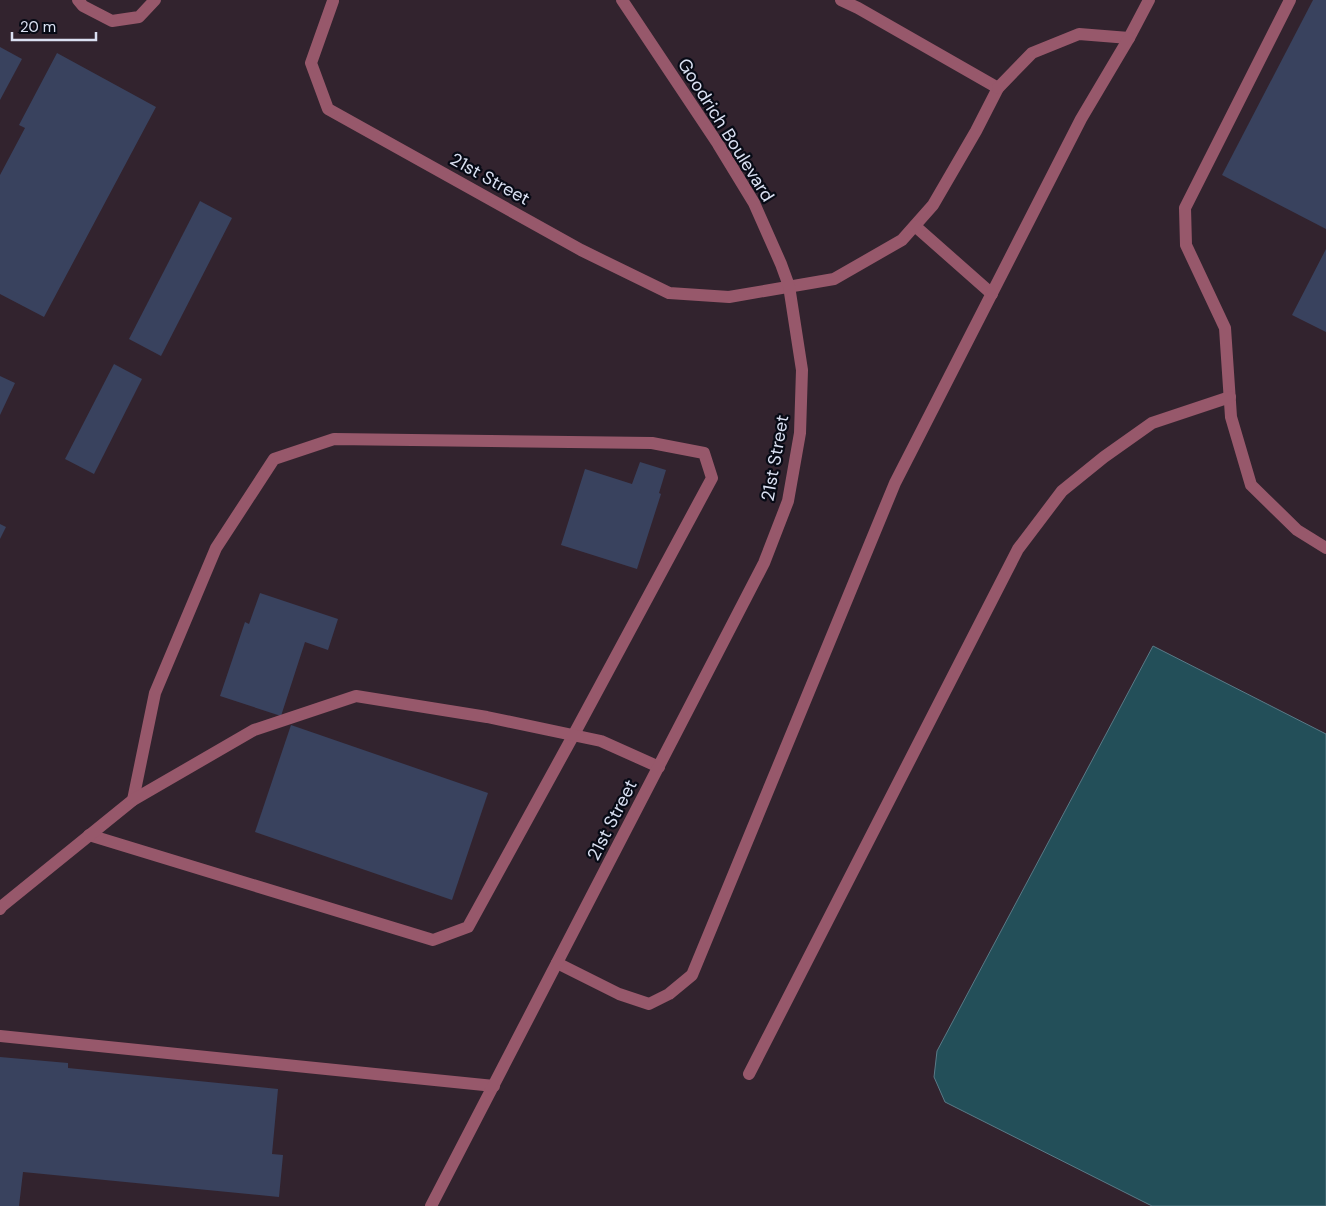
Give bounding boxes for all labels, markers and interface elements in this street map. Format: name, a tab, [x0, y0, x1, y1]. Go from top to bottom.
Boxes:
scale bar	[12, 10, 96, 42]
text: 20 m	[20, 17, 56, 37]
street label: Goodrich Boulevard	[672, 54, 780, 206]
street label: 21st Street	[446, 147, 534, 211]
street label: 21st Street	[756, 413, 794, 503]
street label: 21st Street	[581, 776, 643, 864]

